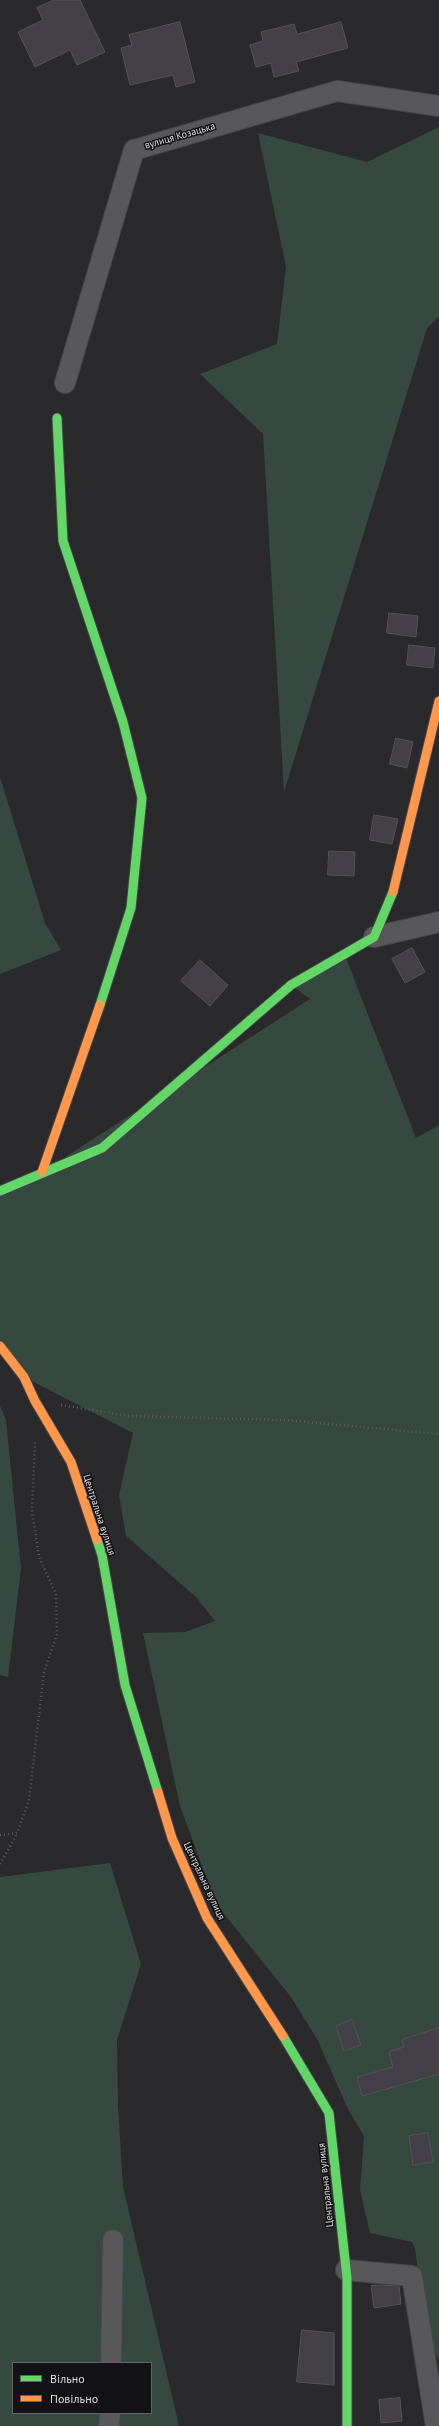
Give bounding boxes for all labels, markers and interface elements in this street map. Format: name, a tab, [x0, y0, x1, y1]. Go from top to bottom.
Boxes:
street label: вулиця Козацька	[143, 120, 217, 152]
street label: Центральна вулиця	[80, 1473, 118, 1557]
street label: Центральна вулиця	[181, 1840, 227, 1922]
street label: Центральна вулиця	[316, 2142, 336, 2228]
legend	[12, 2362, 152, 2414]
text: Вільно	[50, 2371, 85, 2386]
text: Повільно	[50, 2391, 98, 2406]

